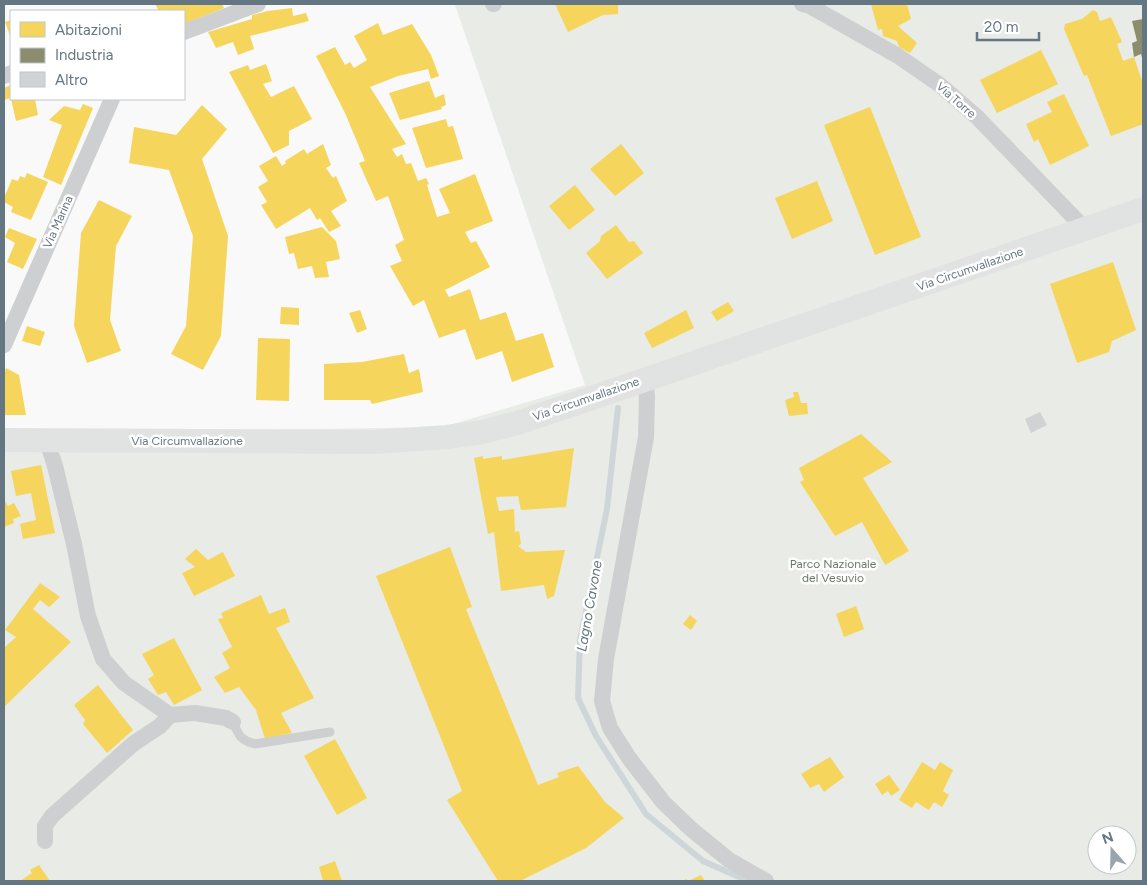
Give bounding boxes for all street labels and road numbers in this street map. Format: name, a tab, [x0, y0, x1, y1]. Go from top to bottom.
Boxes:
street label: Via Torre	[933, 79, 979, 121]
street label: Via Marina	[40, 194, 76, 250]
street label: Via Circumvallazione	[915, 244, 1025, 294]
street label: Via Circumvallazione	[531, 374, 641, 424]
street label: Via Circumvallazione	[131, 434, 243, 448]

